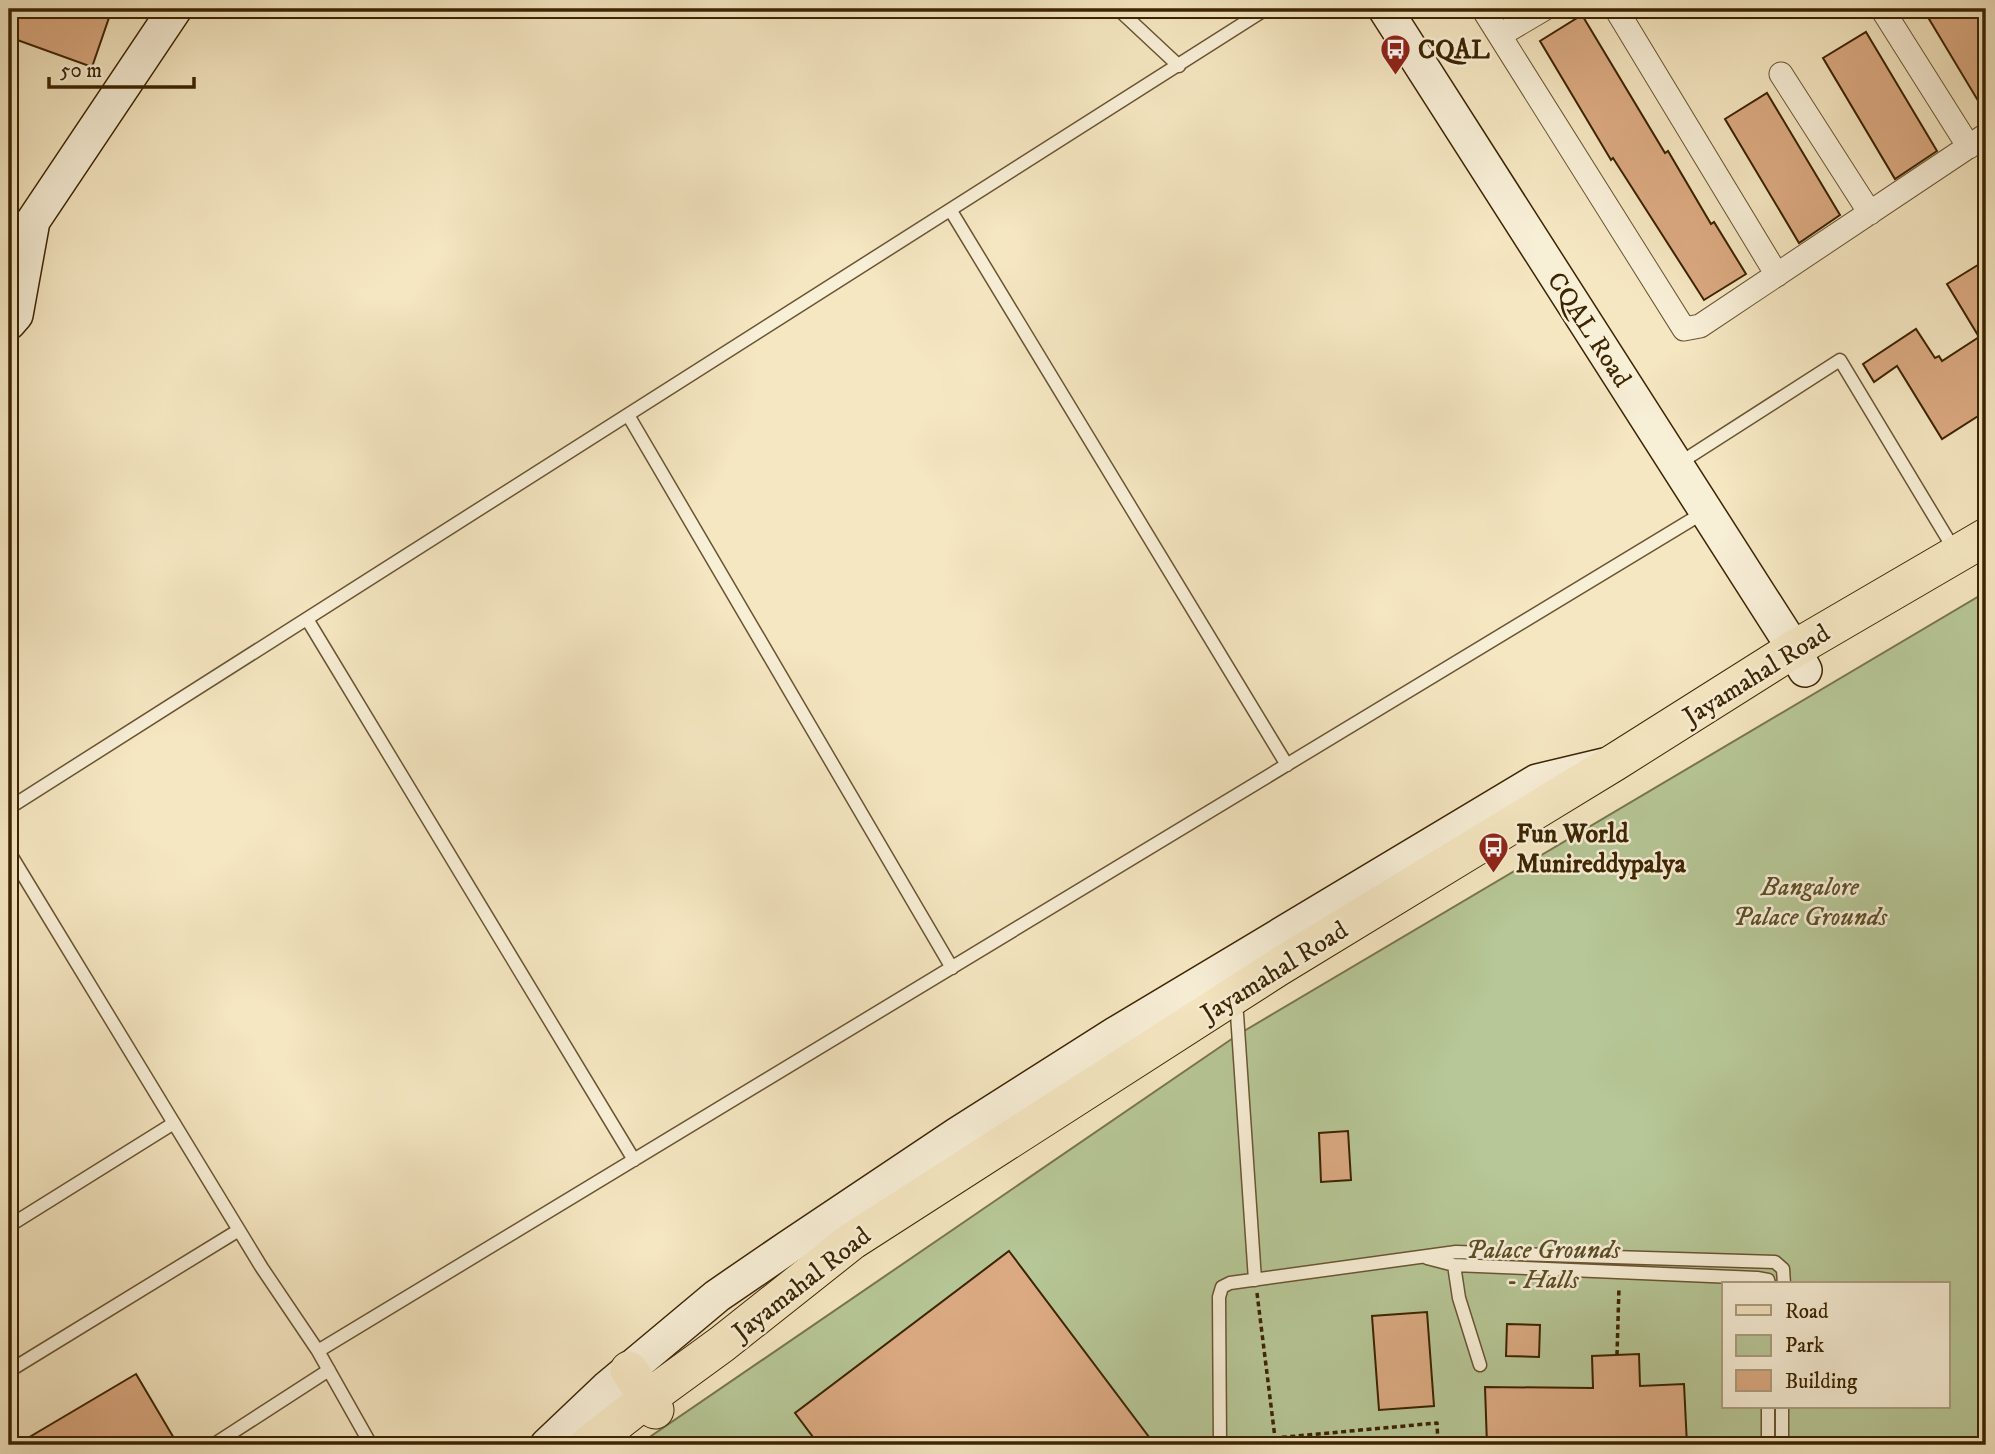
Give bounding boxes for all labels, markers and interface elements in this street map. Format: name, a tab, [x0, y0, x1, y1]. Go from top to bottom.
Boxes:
bus stop icon: CQAL	[1378, 32, 1412, 76]
place label: CQAL	[1418, 34, 1490, 67]
scale bar	[49, 46, 194, 90]
text: 50 m	[60, 58, 102, 84]
street label: CQAL Road	[1539, 266, 1638, 394]
street label: Jayamahal Road	[1676, 617, 1836, 734]
place label: Fun World Munireddypalya	[1516, 818, 1687, 881]
bus stop icon: Fun World Munireddypalya	[1476, 831, 1510, 875]
park label: Bangalore Palace Grounds	[1733, 871, 1888, 934]
street label: Jayamahal Road	[1194, 914, 1354, 1031]
street label: Jayamahal Road	[725, 1220, 878, 1350]
park label: Palace Grounds - Halls	[1466, 1234, 1621, 1297]
legend	[1722, 1282, 1950, 1408]
text: Road	[1785, 1299, 1829, 1325]
text: Park	[1785, 1333, 1825, 1359]
text: Building	[1785, 1369, 1858, 1395]

